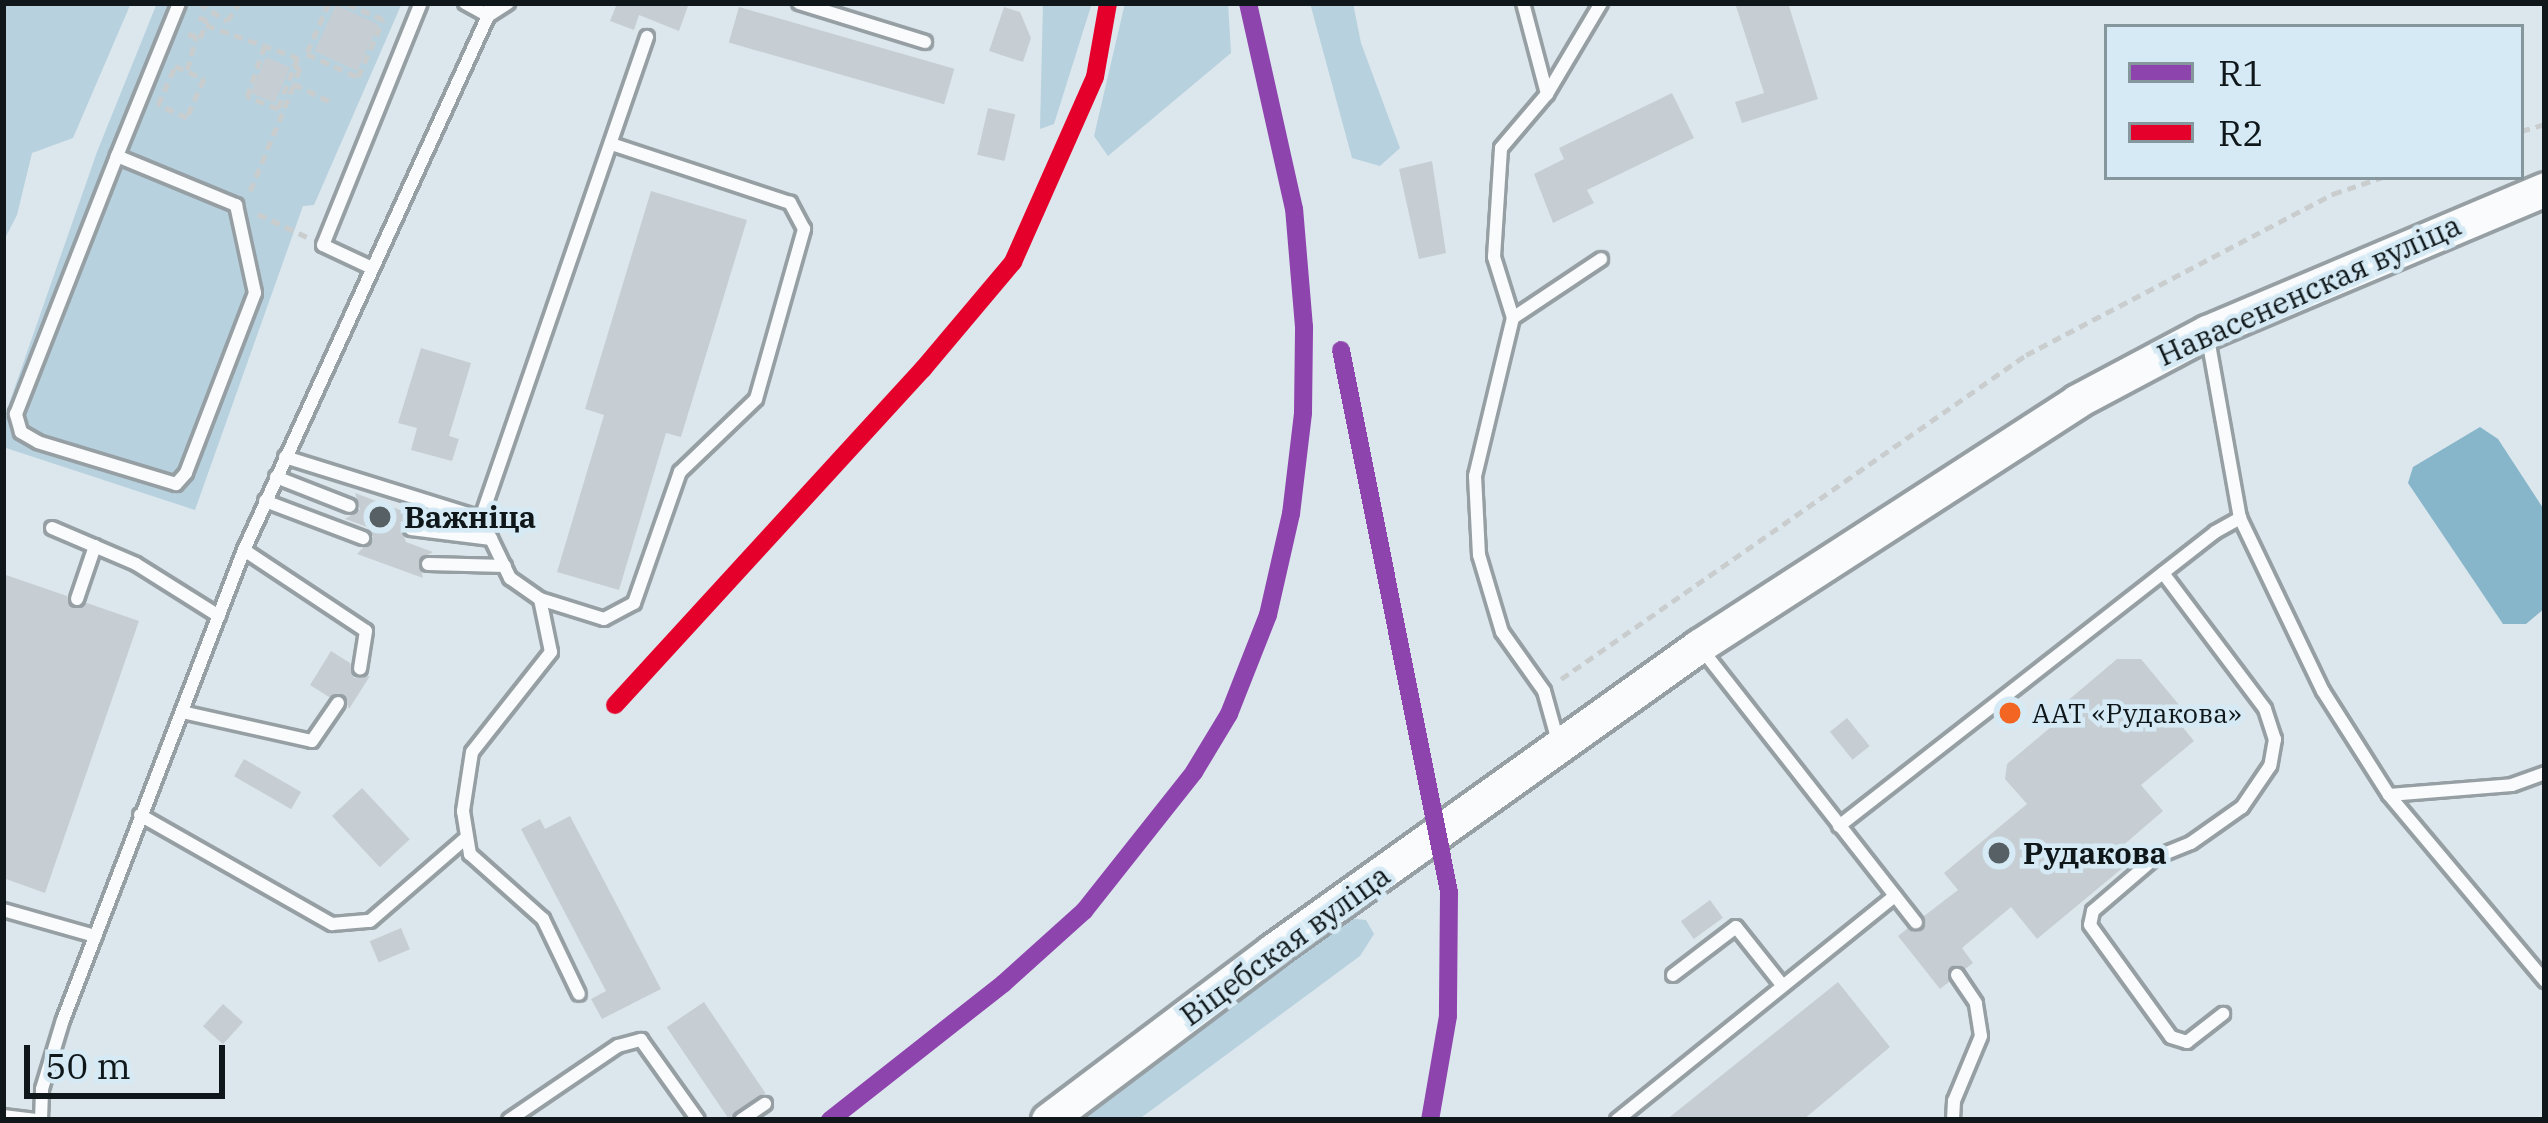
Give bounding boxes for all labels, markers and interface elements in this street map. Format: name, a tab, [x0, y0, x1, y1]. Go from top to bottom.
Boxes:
legend	[2104, 24, 2524, 180]
text: R1	[2218, 49, 2264, 96]
text: R2	[2218, 109, 2264, 156]
street label: Навасененская вуліца	[2152, 207, 2466, 373]
place label: Важніца	[404, 499, 536, 535]
marker: Важніца	[367, 504, 393, 530]
place label: ААТ «Рудакова»	[2032, 697, 2241, 729]
marker: ААТ «Рудакова»	[1999, 702, 2021, 724]
place label: Рудакова	[2023, 835, 2167, 871]
marker: Рудакова	[1986, 840, 2012, 866]
street label: Віцебская вуліца	[1173, 857, 1397, 1033]
scale bar	[30, 1021, 231, 1095]
text: 50 m	[45, 1042, 131, 1089]

